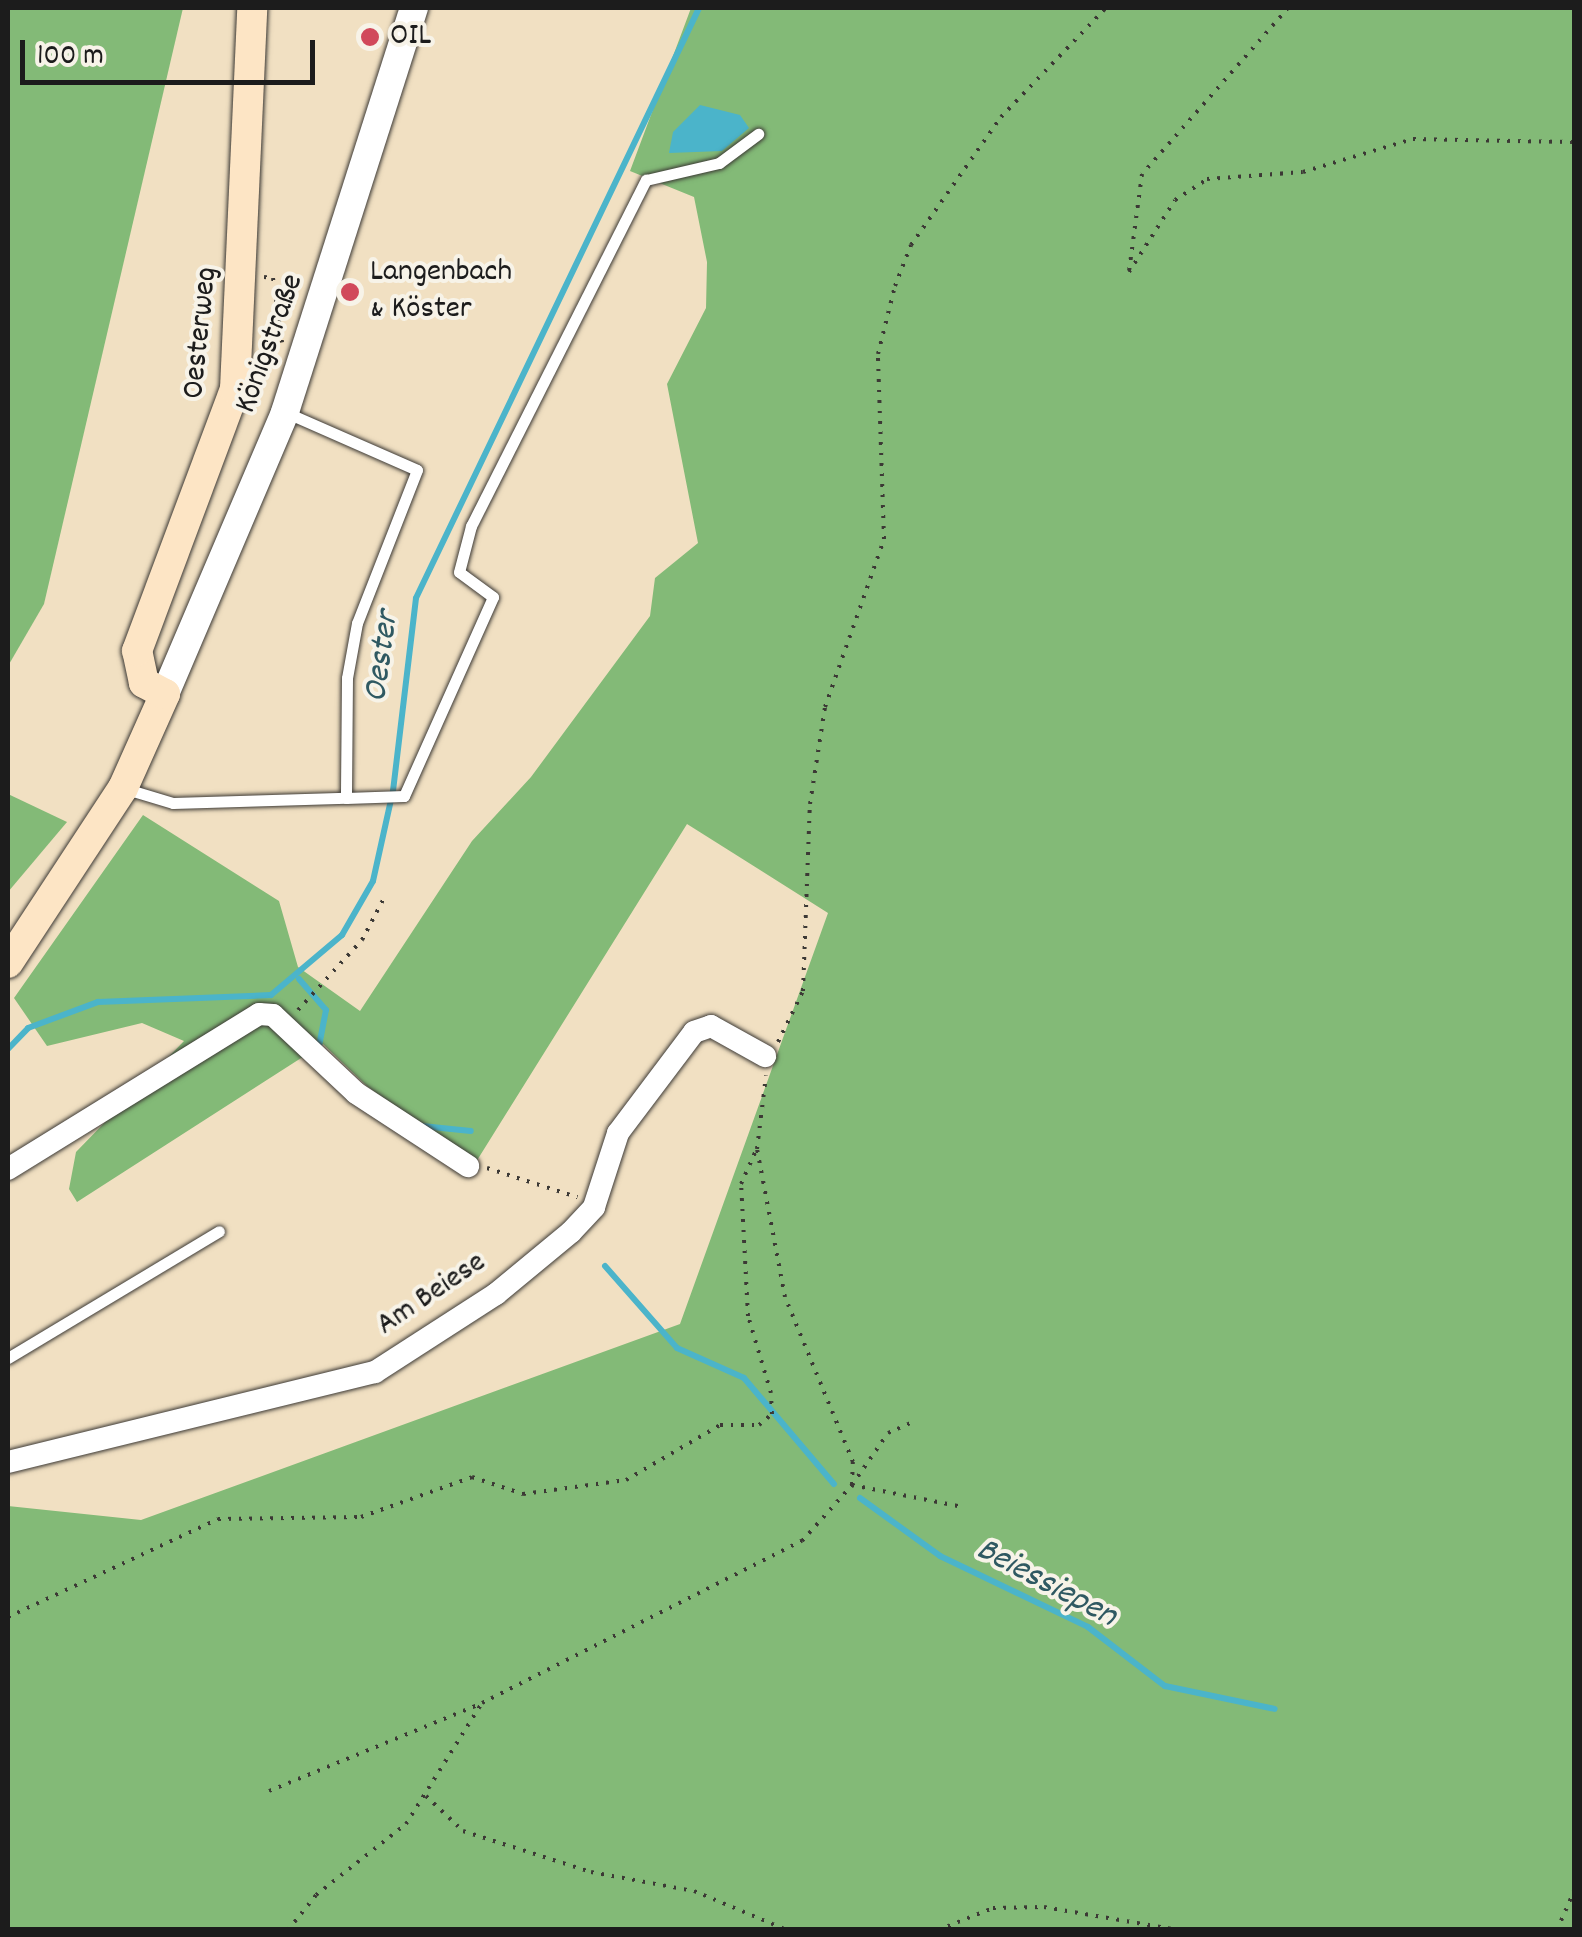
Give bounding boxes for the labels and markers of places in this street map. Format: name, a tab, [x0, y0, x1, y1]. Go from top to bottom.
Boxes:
place label: OIL	[390, 18, 431, 56]
marker: OIL	[359, 26, 381, 48]
place label: Langenbach & Köster	[370, 255, 512, 330]
marker: Langenbach & Köster	[339, 281, 361, 303]

